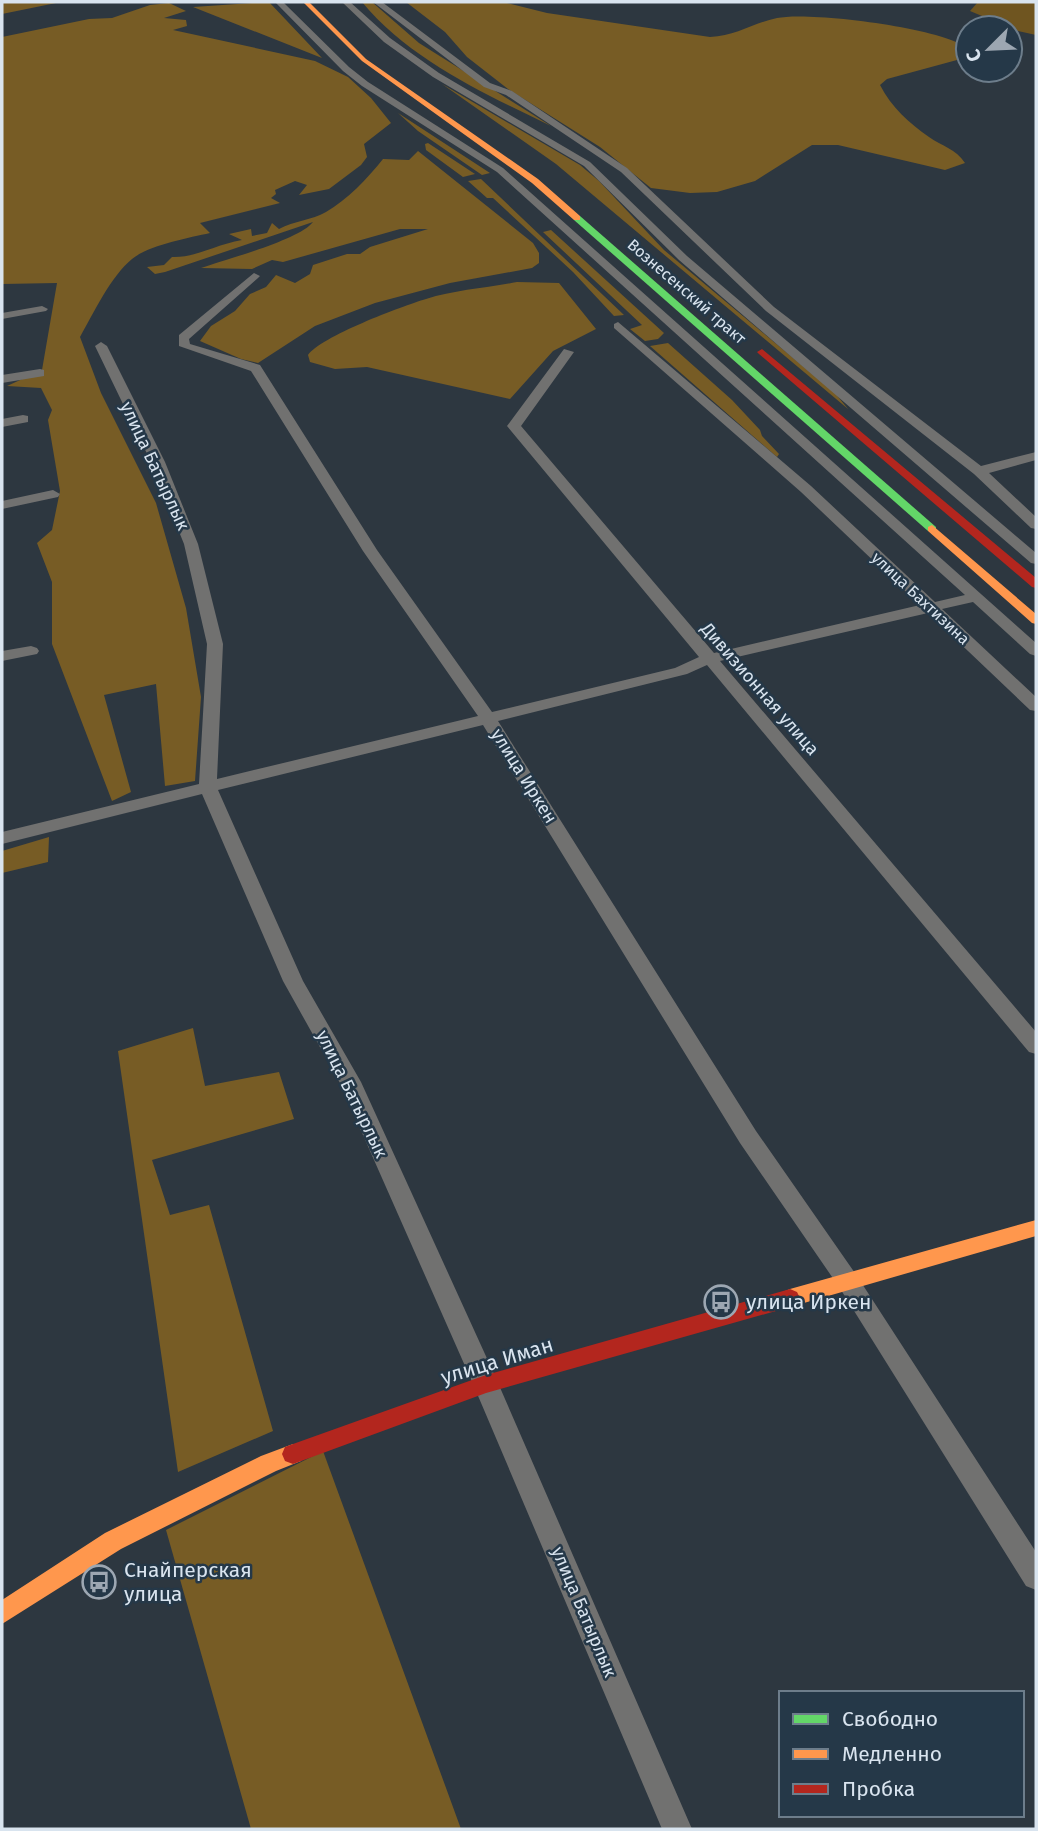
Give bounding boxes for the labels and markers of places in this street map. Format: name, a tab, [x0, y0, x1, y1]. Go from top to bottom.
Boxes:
bus stop icon: улица Иркен	[702, 1283, 740, 1321]
place label: улица Иркен	[746, 1289, 872, 1315]
place label: Снайперская улица	[124, 1557, 252, 1607]
bus stop icon: Снайперская улица	[80, 1563, 118, 1601]

